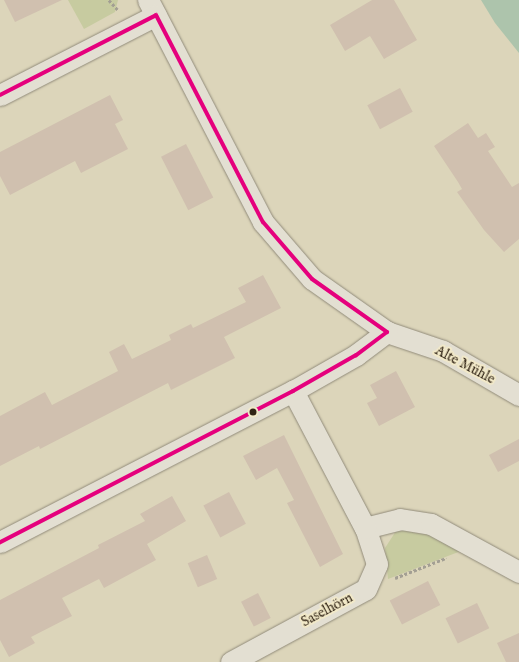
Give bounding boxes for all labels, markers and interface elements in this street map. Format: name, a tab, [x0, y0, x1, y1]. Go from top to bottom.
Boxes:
street label: Alte Mühle	[432, 342, 498, 388]
unlabelled marker	[248, 407, 258, 417]
street label: Saselhörn	[298, 589, 356, 631]

